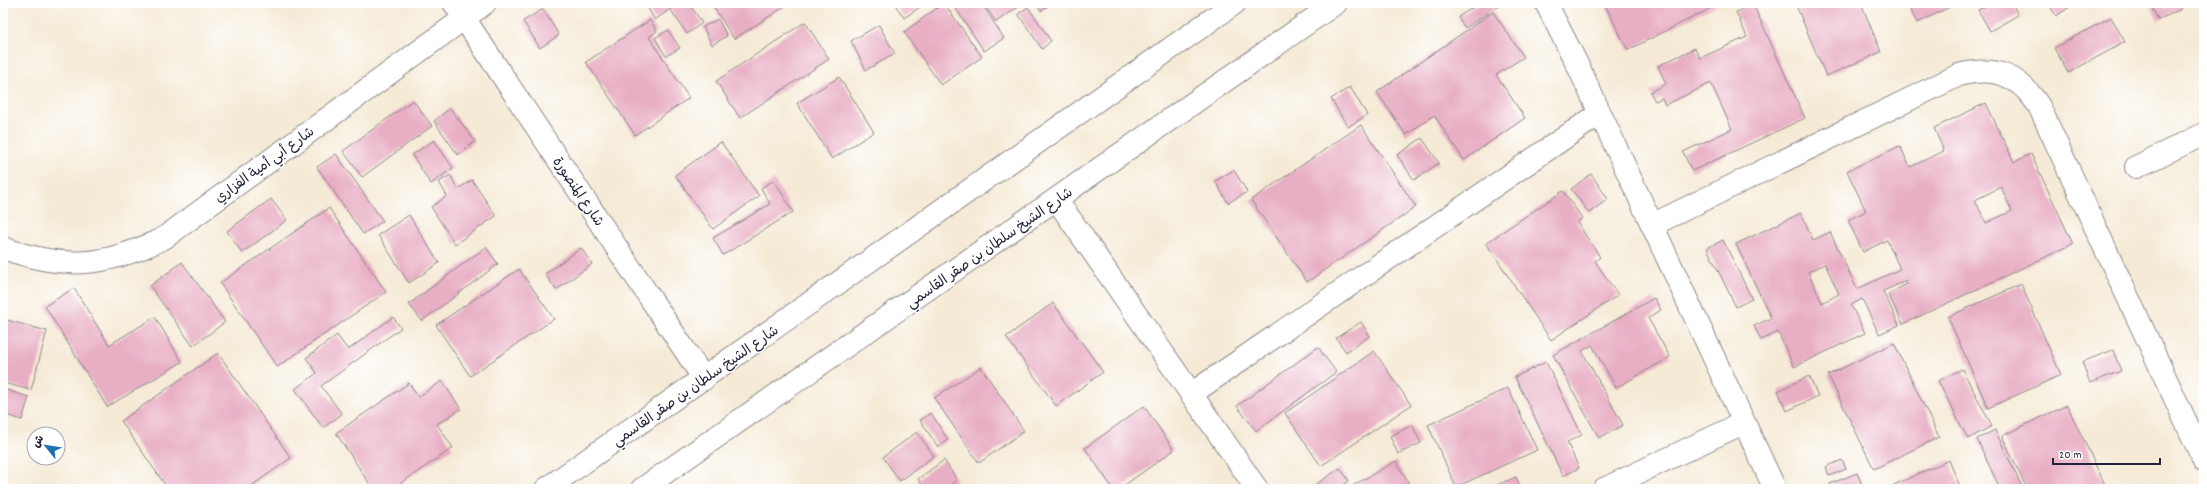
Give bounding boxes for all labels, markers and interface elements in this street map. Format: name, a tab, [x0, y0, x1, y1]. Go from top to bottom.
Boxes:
street label: شارع أبي أمية الفزاري	[211, 123, 320, 210]
street label: شارع المنصورة	[547, 153, 608, 231]
street label: شارع الشيخ سلطان بن صقر القاسمي	[903, 183, 1078, 315]
street label: شارع الشيخ سلطان بن صقر القاسمي	[609, 321, 784, 453]
north arrow	[26, 426, 66, 466]
text: ش	[29, 433, 49, 451]
scale bar	[2053, 440, 2160, 466]
text: 20 m	[2059, 447, 2082, 464]

